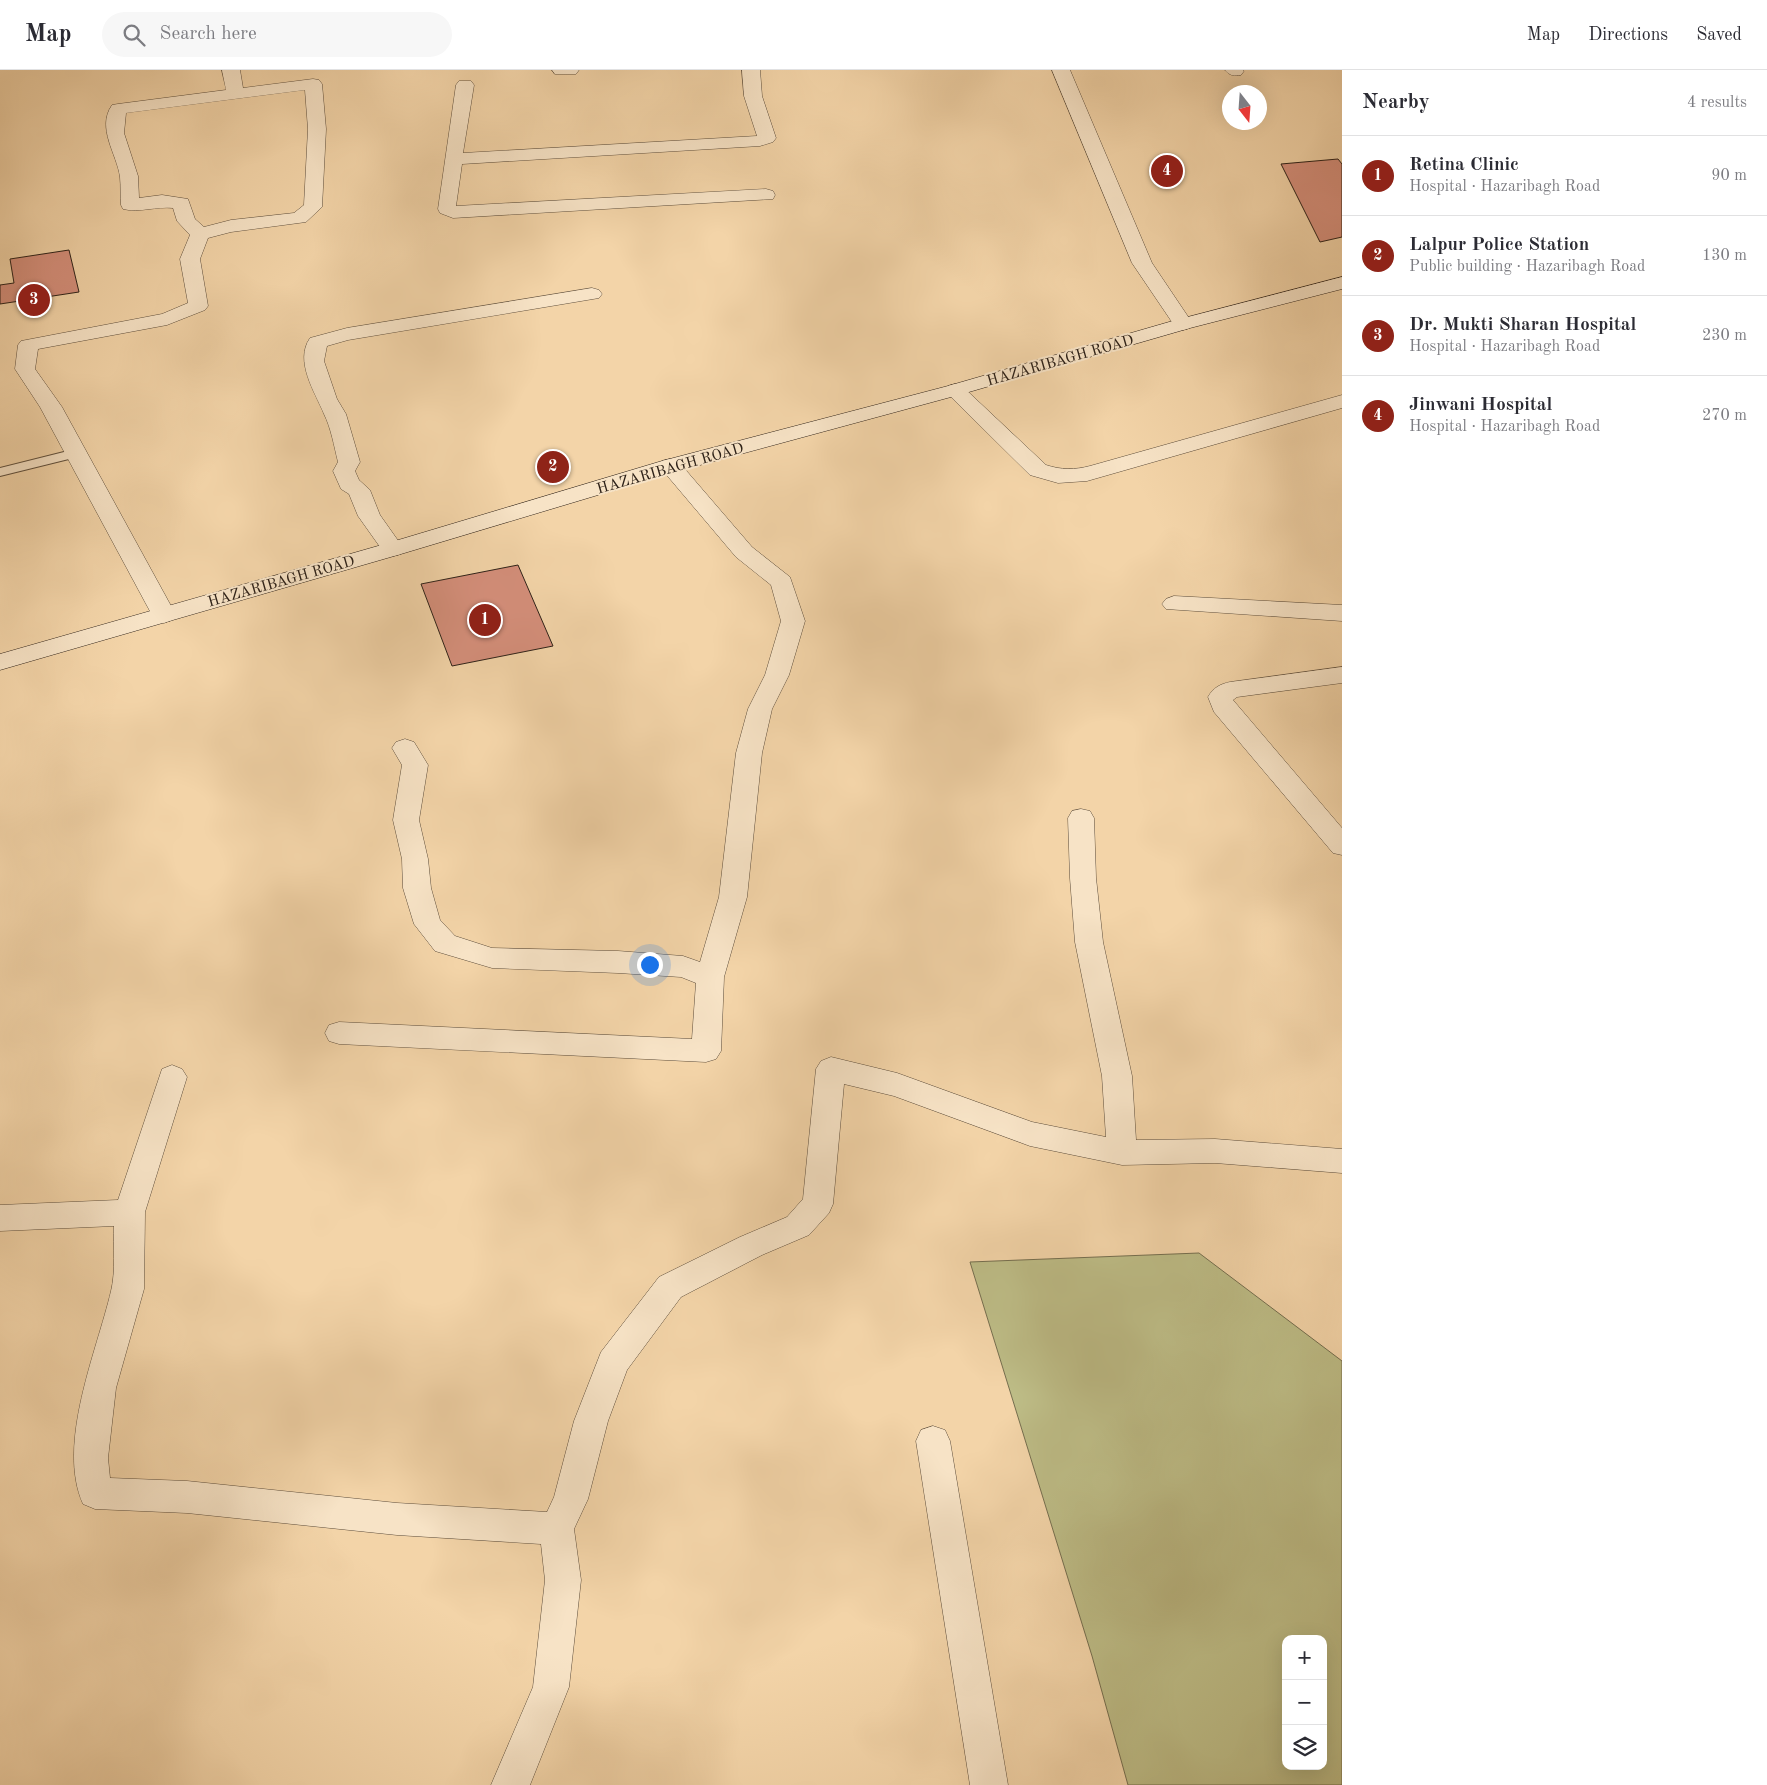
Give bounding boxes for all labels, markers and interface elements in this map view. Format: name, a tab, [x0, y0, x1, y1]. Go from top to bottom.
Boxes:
search box	[102, 12, 452, 57]
icon: search	[120, 21, 148, 49]
text: Map	[25, 23, 72, 47]
text: Search here	[160, 25, 257, 44]
text: Map	[1527, 26, 1560, 44]
text: Directions	[1588, 26, 1668, 44]
text: Saved	[1696, 26, 1742, 44]
north arrow	[1222, 85, 1267, 130]
text: Nearby	[1362, 92, 1430, 113]
text: 4 results	[1687, 95, 1747, 111]
pin: 4	[1151, 152, 1183, 190]
text: Retina Clinic	[1409, 156, 1519, 175]
text: 1	[1373, 168, 1383, 184]
text: 90 m	[1711, 168, 1747, 184]
text: Hospital · Hazaribagh Road	[1409, 179, 1600, 195]
text: Lalpur Police Station	[1409, 236, 1589, 255]
text: 2	[1373, 248, 1383, 264]
text: 130 m	[1702, 248, 1747, 264]
text: Public building · Hazaribagh Road	[1409, 259, 1645, 275]
pin: 3	[18, 281, 50, 319]
text: Dr. Mukti Sharan Hospital	[1409, 316, 1636, 335]
text: 3	[1373, 328, 1383, 344]
text: 230 m	[1702, 328, 1747, 344]
street label: HAZARIBAGH ROAD	[985, 333, 1136, 390]
text: Hospital · Hazaribagh Road	[1409, 339, 1600, 355]
text: Jinwani Hospital	[1409, 396, 1552, 415]
text: 4	[1373, 408, 1383, 424]
text: 270 m	[1702, 408, 1747, 424]
text: Hospital · Hazaribagh Road	[1409, 419, 1600, 435]
street label: HAZARIBAGH ROAD	[595, 441, 746, 498]
pin: 2	[537, 448, 569, 486]
street label: HAZARIBAGH ROAD	[206, 554, 357, 611]
pin: 1	[469, 601, 501, 639]
your location	[637, 952, 663, 978]
map controls	[1282, 1635, 1327, 1770]
button: +	[1282, 1635, 1327, 1680]
button: −	[1282, 1680, 1327, 1725]
button: layers	[1282, 1725, 1327, 1770]

